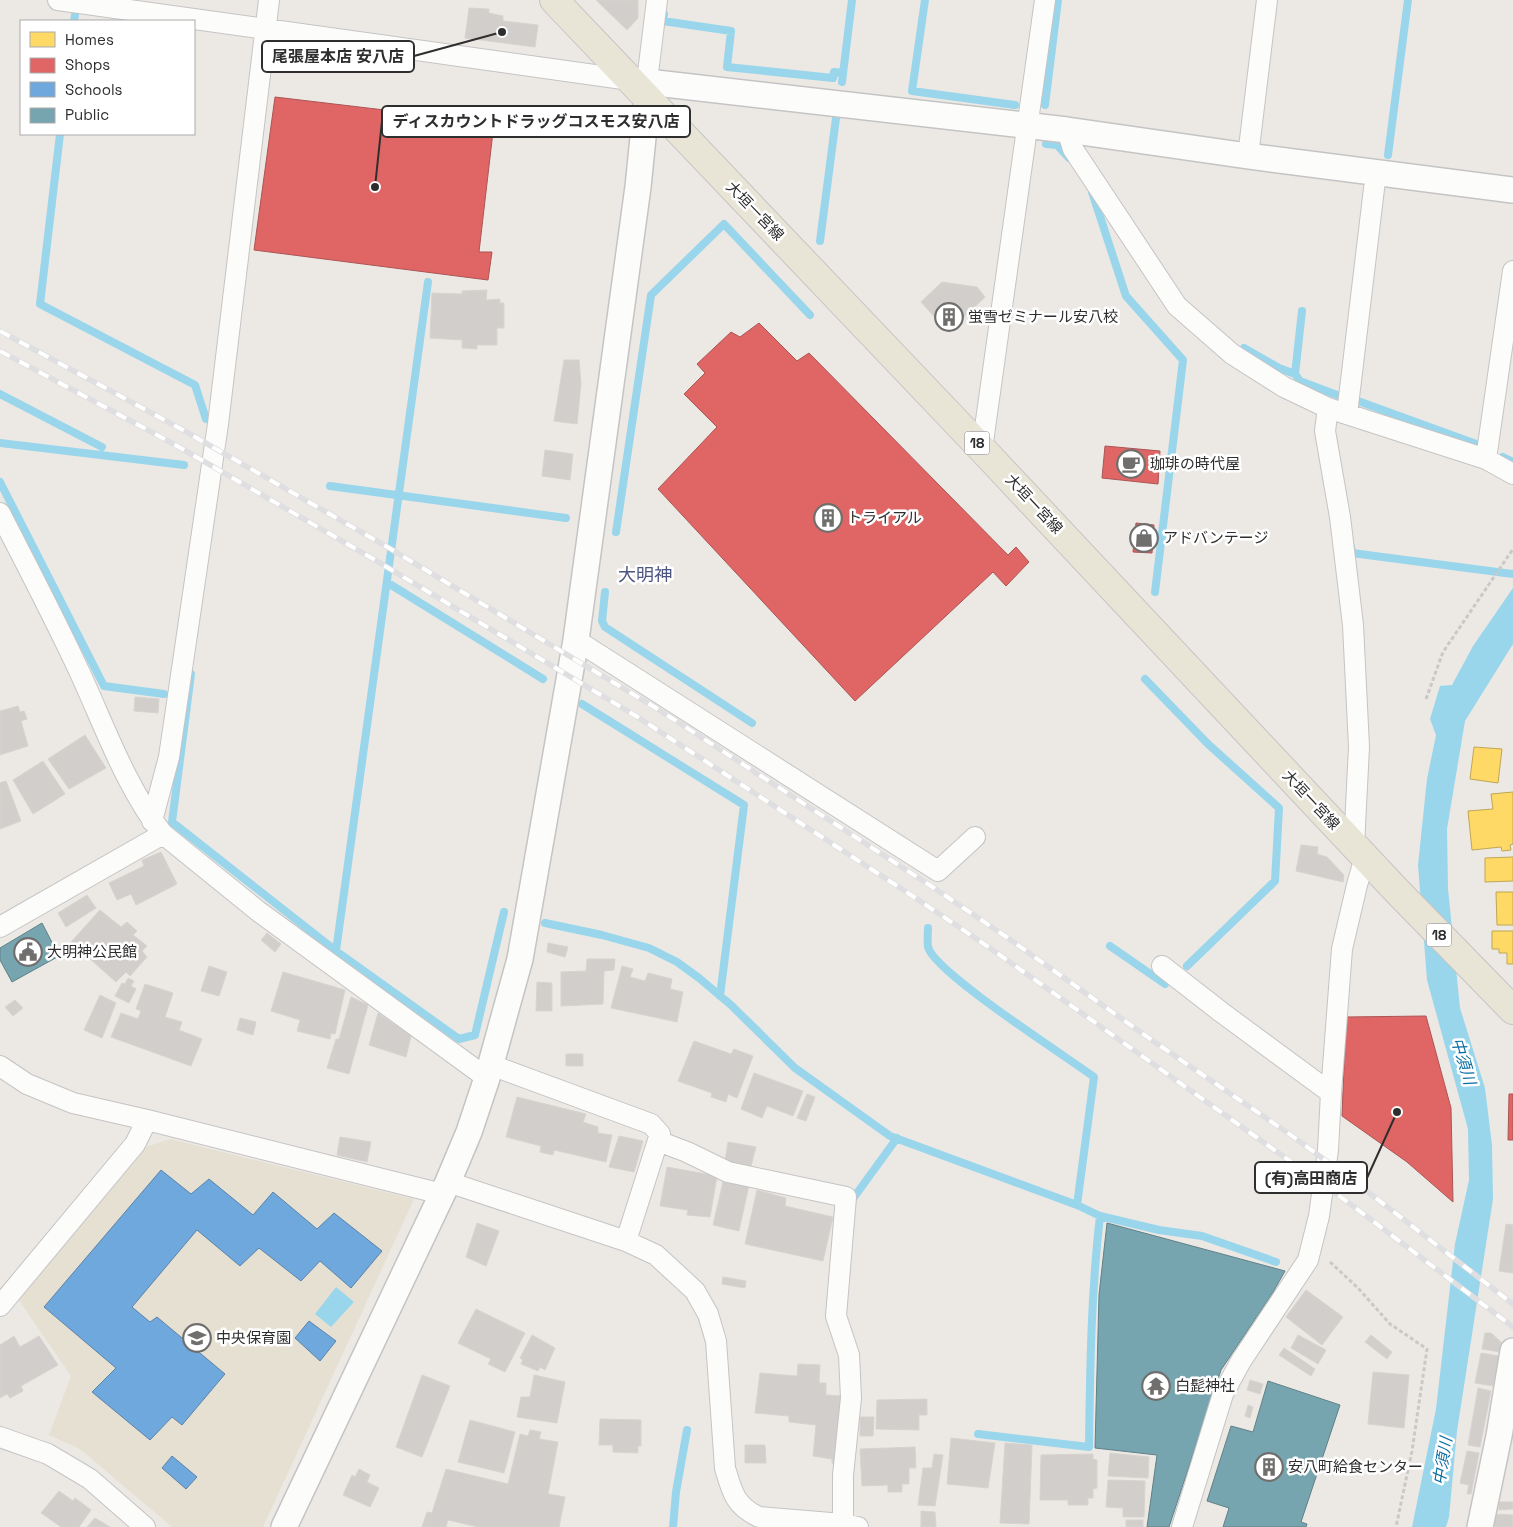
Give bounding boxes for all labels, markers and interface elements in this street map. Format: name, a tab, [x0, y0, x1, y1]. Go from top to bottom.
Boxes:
legend	[20, 20, 195, 135]
text: Homes	[65, 30, 114, 49]
callout: 尾張屋本店 安八店	[262, 41, 414, 72]
text: 尾張屋本店 安八店	[272, 46, 404, 67]
text: Shops	[65, 55, 110, 74]
text: Schools	[65, 80, 123, 99]
text: Public	[65, 105, 109, 124]
callout: ディスカウントドラッグコスモス安八店	[382, 106, 690, 137]
text: ディスカウントドラッグコスモス安八店	[393, 111, 679, 132]
street label: 大垣一宮線	[722, 177, 788, 244]
building icon: 蛍雪ゼミナール安八校	[934, 302, 964, 332]
place label: 蛍雪ゼミナール安八校	[968, 307, 1118, 326]
road number: 18	[964, 432, 990, 454]
cafe icon: 珈琲の時代屋	[1116, 449, 1146, 479]
place label: 珈琲の時代屋	[1150, 454, 1240, 473]
street label: 大垣一宮線	[1002, 470, 1067, 538]
building icon: トライアル	[813, 503, 843, 533]
place label: トライアル	[847, 508, 922, 527]
shop icon: アドバンテージ	[1129, 523, 1159, 553]
place label: アドバンテージ	[1163, 528, 1268, 547]
district label: 大明神	[618, 563, 672, 586]
street label: 大垣一宮線	[1279, 766, 1344, 834]
road number: 18	[1426, 924, 1452, 946]
public building icon: 大明神公民館	[13, 937, 43, 967]
place label: 大明神公民館	[47, 942, 137, 961]
water label: 中須川	[1446, 1035, 1481, 1089]
callout: (有)高田商店	[1255, 1162, 1367, 1193]
text: (有)高田商店	[1265, 1168, 1357, 1189]
school or university icon: 中央保育園	[182, 1323, 212, 1353]
place label: 中央保育園	[216, 1328, 291, 1347]
temple icon: 白髭神社	[1141, 1371, 1171, 1401]
place label: 白髭神社	[1175, 1376, 1235, 1395]
water label: 中須川	[1428, 1434, 1457, 1486]
building icon: 安八町給食センター	[1254, 1452, 1284, 1482]
place label: 安八町給食センター	[1288, 1457, 1423, 1476]

